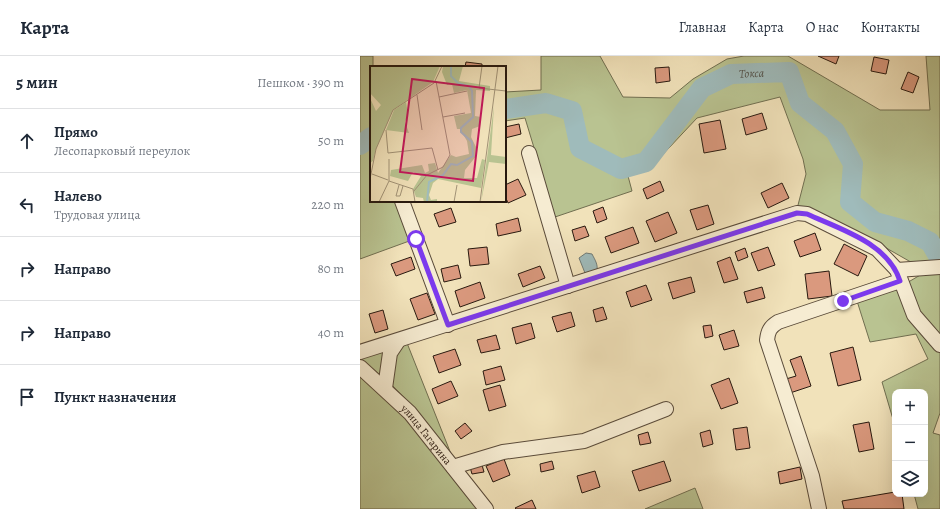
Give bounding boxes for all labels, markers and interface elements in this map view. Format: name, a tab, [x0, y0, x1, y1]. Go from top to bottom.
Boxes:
text: Карта	[20, 15, 69, 41]
text: Главная	[679, 18, 726, 37]
text: Карта	[748, 18, 784, 37]
text: О нас	[806, 18, 839, 37]
text: Контакты	[861, 18, 920, 37]
water label: Токса	[738, 65, 765, 82]
inset map	[370, 66, 506, 202]
text: 5 мин	[16, 71, 58, 94]
text: Пешком · 390 m	[257, 74, 344, 91]
text: Прямо	[54, 122, 98, 142]
icon: ahead	[16, 130, 38, 152]
text: 50 m	[318, 132, 344, 149]
text: Лесопарковый переулок	[54, 142, 190, 159]
text: Налево	[54, 186, 102, 206]
icon: left	[16, 194, 38, 216]
text: 220 m	[311, 196, 344, 213]
text: Трудовая улица	[54, 206, 140, 223]
route start	[407, 230, 425, 248]
icon: right	[16, 258, 38, 280]
text: Направо	[54, 259, 111, 279]
text: 80 m	[317, 260, 344, 277]
route end	[834, 292, 852, 310]
icon: right	[16, 322, 38, 344]
text: Направо	[54, 323, 111, 343]
text: 40 m	[318, 324, 344, 341]
icon: arrive	[16, 386, 38, 408]
text: Пункт назначения	[54, 387, 176, 407]
map controls	[892, 389, 928, 497]
button: +	[892, 389, 928, 425]
street label: улица Гагарина	[397, 401, 456, 469]
button: −	[892, 425, 928, 461]
button: layers	[892, 461, 928, 497]

